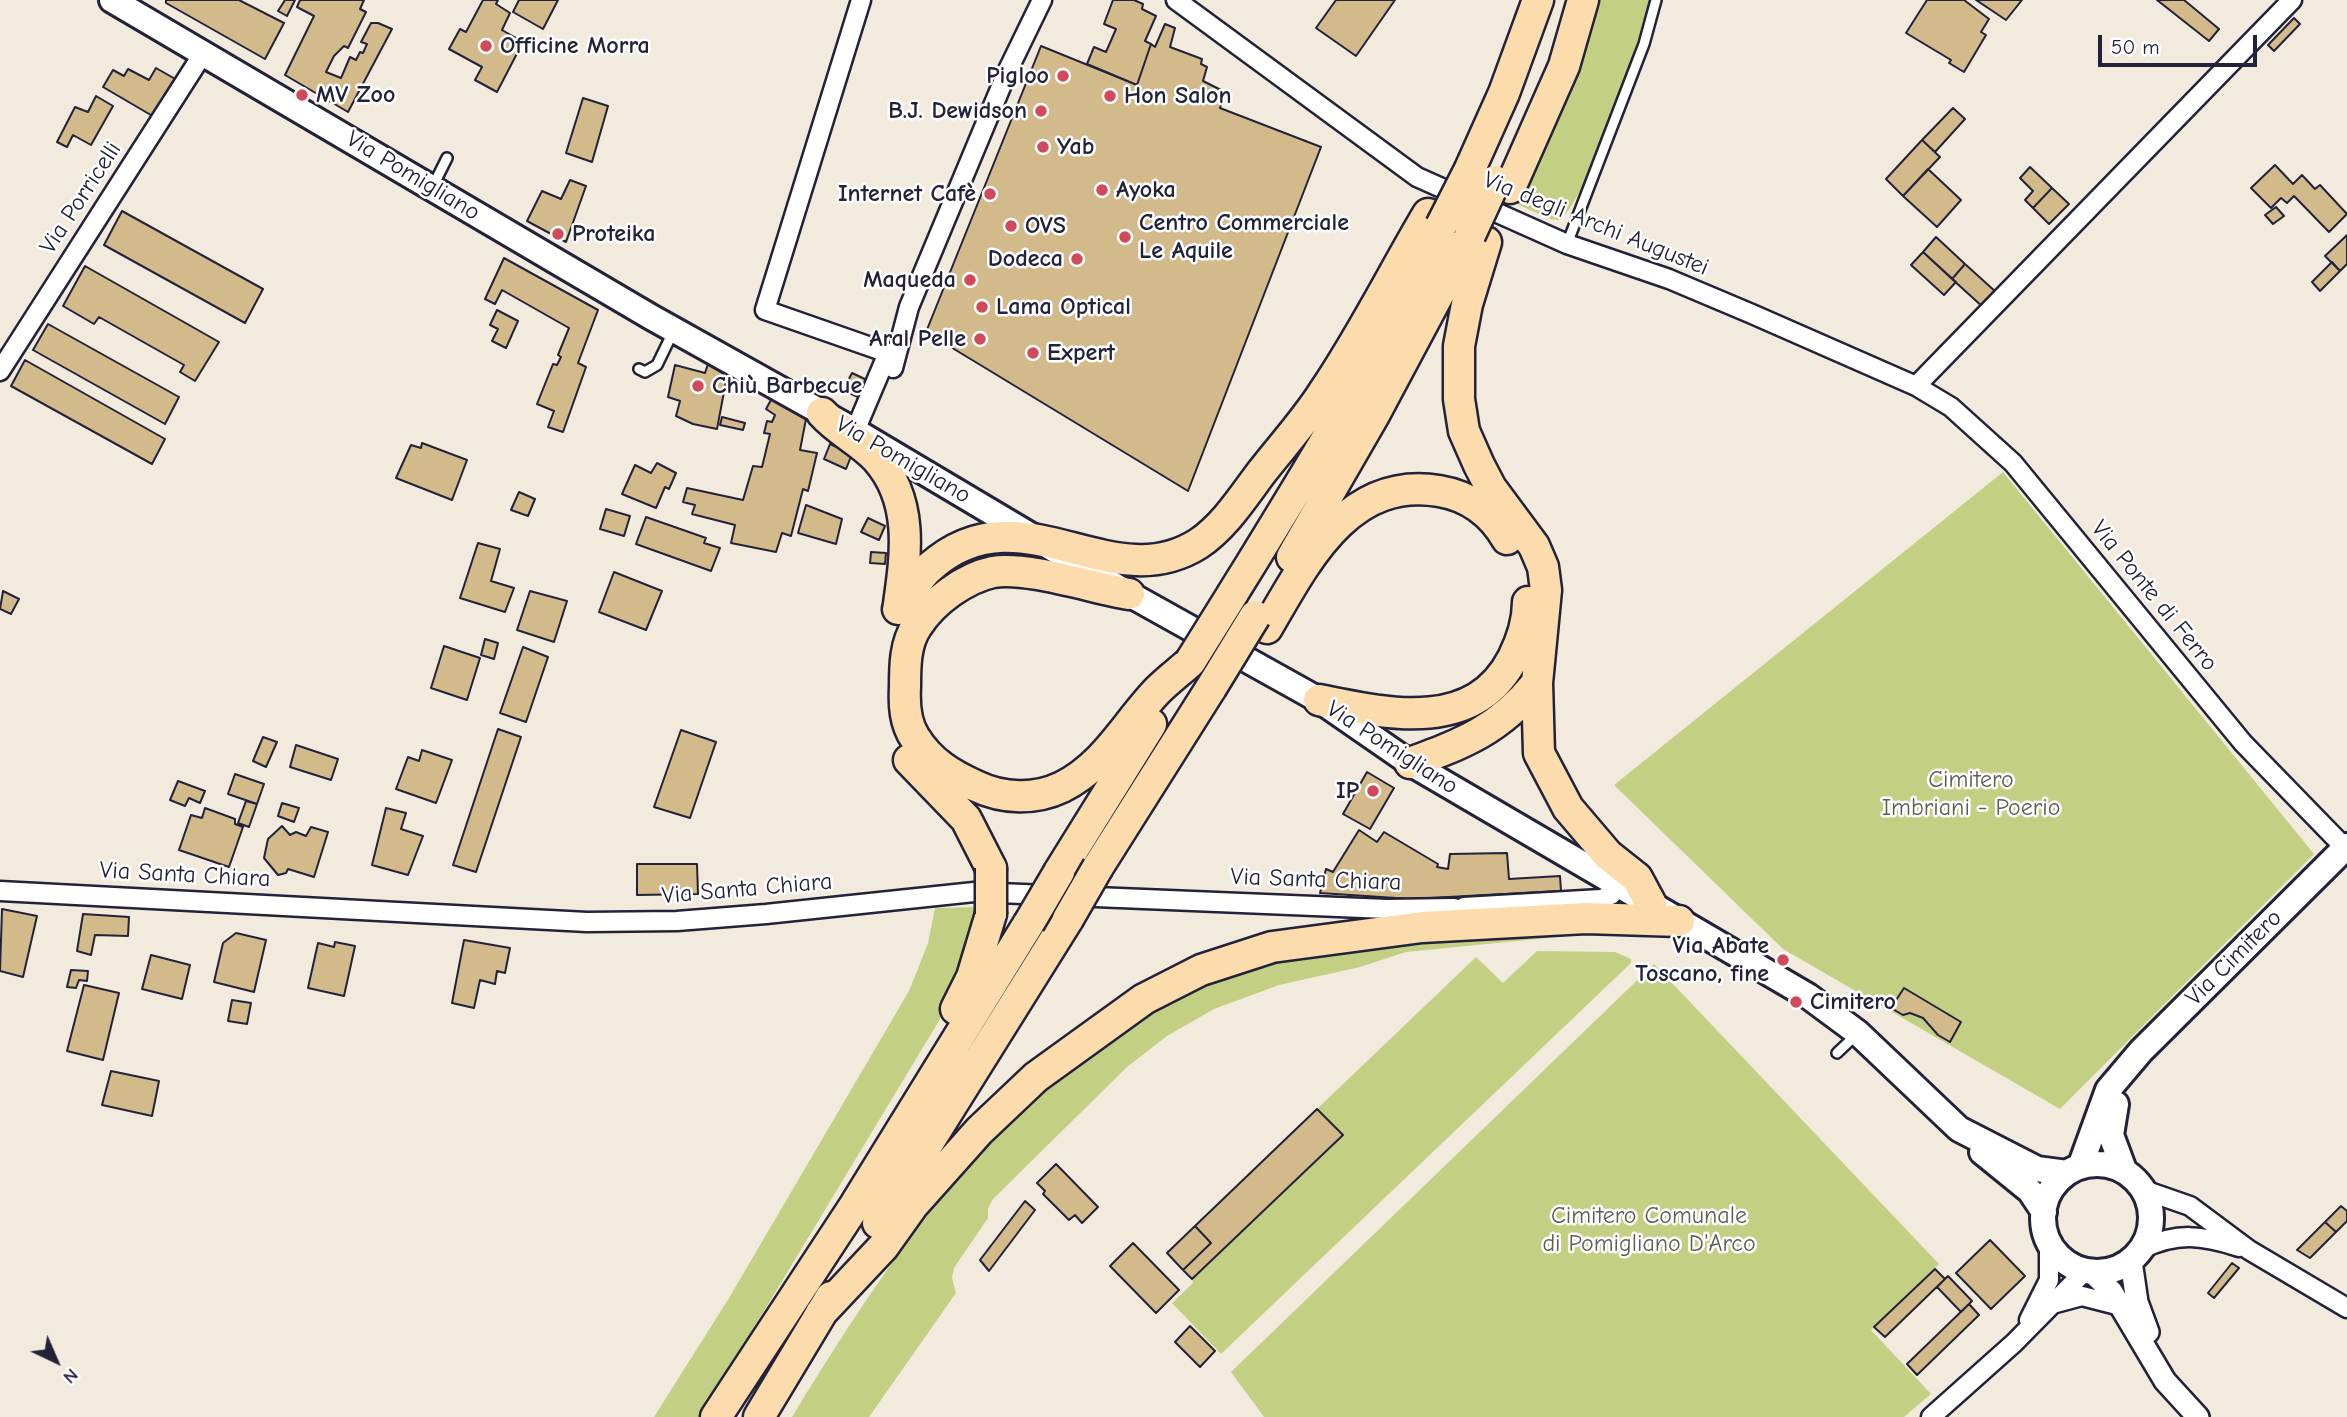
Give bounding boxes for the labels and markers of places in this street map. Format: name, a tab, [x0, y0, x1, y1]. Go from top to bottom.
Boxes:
place label: Officine Morra	[500, 32, 650, 60]
marker: Officine Morra	[478, 38, 494, 54]
place label: Pigloo	[986, 62, 1049, 90]
marker: Pigloo	[1055, 68, 1071, 84]
place label: MV Zoo	[316, 81, 395, 109]
place label: Hon Salon	[1124, 82, 1232, 110]
marker: MV Zoo	[294, 87, 310, 103]
marker: Hon Salon	[1102, 88, 1118, 104]
place label: B.J. Dewidson	[888, 97, 1027, 125]
marker: B.J. Dewidson	[1033, 103, 1049, 119]
place label: Yab	[1057, 133, 1094, 161]
marker: Yab	[1035, 139, 1051, 155]
place label: Ayoka	[1116, 176, 1176, 204]
place label: Internet Cafè	[838, 180, 976, 208]
marker: Ayoka	[1094, 182, 1110, 198]
marker: Internet Cafè	[982, 186, 998, 202]
place label: Centro Commerciale Le Aquile	[1139, 209, 1349, 265]
place label: OVS	[1025, 212, 1066, 240]
marker: OVS	[1003, 218, 1019, 234]
place label: Proteika	[572, 220, 655, 248]
marker: Proteika	[550, 226, 566, 242]
marker: Centro Commerciale Le Aquile	[1117, 229, 1133, 245]
place label: Dodeca	[988, 245, 1063, 273]
marker: Dodeca	[1069, 251, 1085, 267]
place label: Maqueda	[863, 266, 956, 294]
marker: Maqueda	[962, 272, 978, 288]
place label: Lama Optical	[996, 293, 1131, 321]
marker: Lama Optical	[974, 299, 990, 315]
place label: Aral Pelle	[869, 325, 966, 353]
marker: Aral Pelle	[972, 331, 988, 347]
place label: Expert	[1047, 339, 1115, 367]
marker: Expert	[1025, 345, 1041, 361]
place label: Chiù Barbecue	[712, 372, 862, 400]
marker: Chiù Barbecue	[690, 378, 706, 394]
place label: IP	[1336, 777, 1359, 805]
marker: IP	[1365, 783, 1381, 799]
place label: Via Abate Toscano, fine	[1635, 932, 1769, 988]
marker: Via Abate Toscano, fine	[1775, 952, 1791, 968]
place label: Cimitero	[1810, 988, 1896, 1016]
marker: Cimitero	[1788, 994, 1804, 1010]

